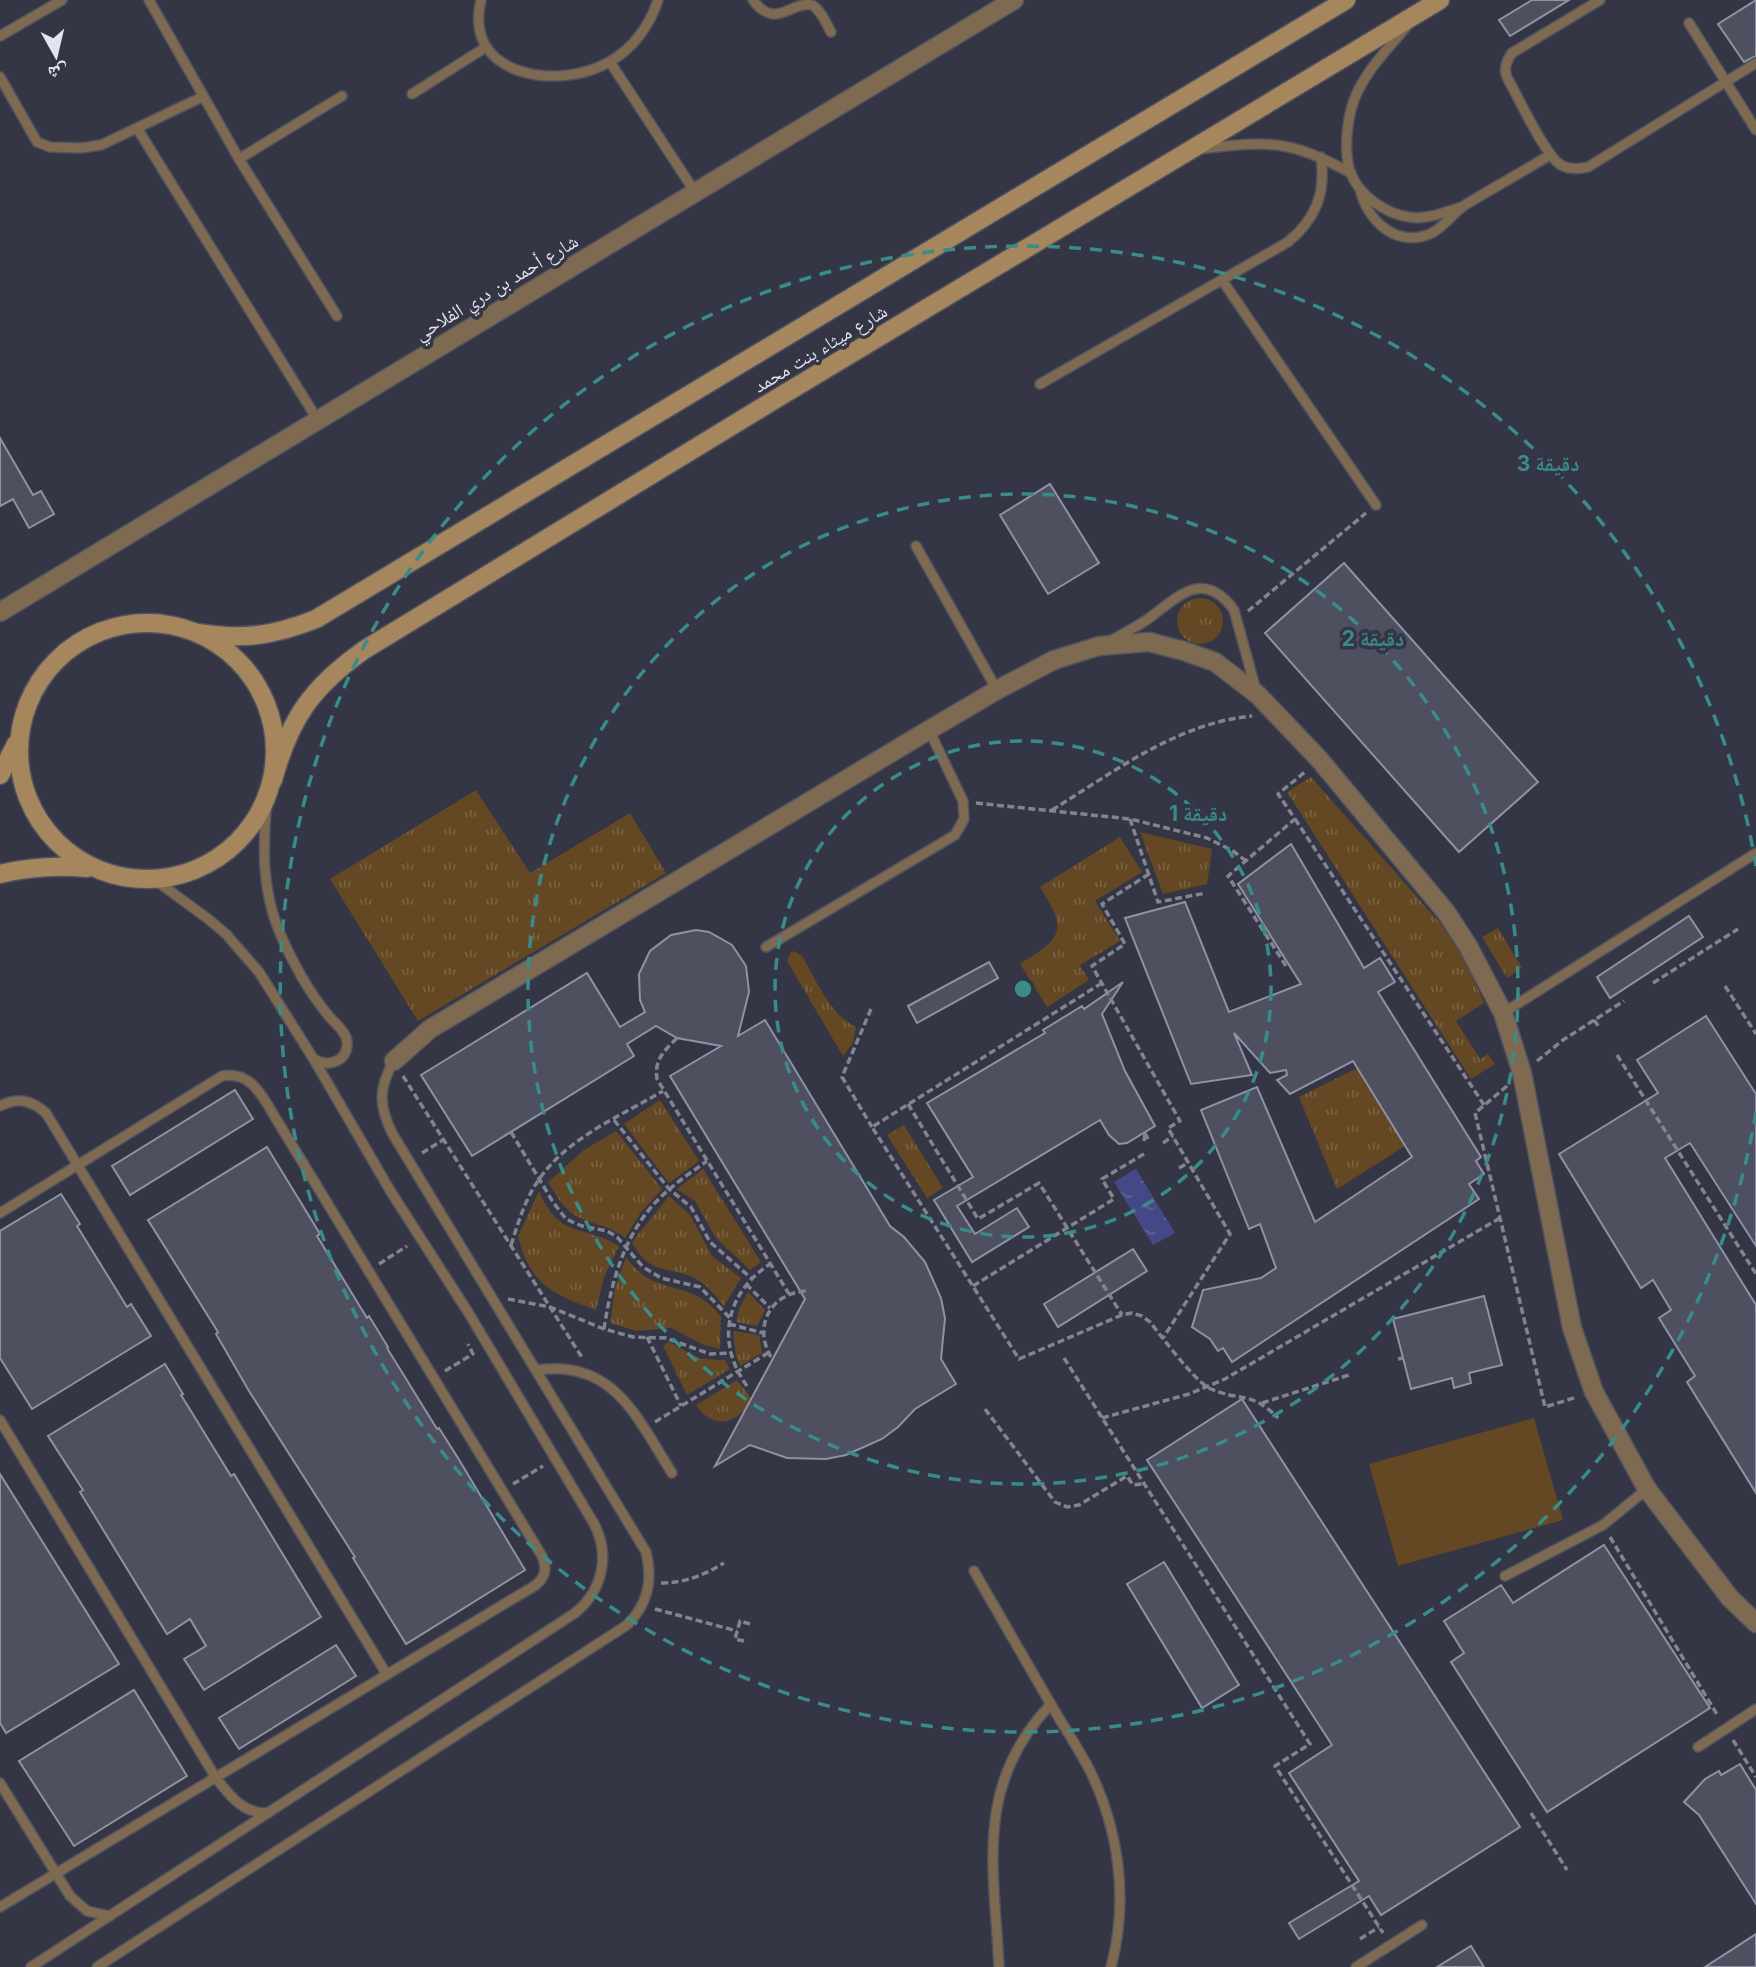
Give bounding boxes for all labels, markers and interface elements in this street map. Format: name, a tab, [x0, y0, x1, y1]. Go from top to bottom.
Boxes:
north arrow	[21, 21, 91, 91]
text: ش	[47, 60, 70, 85]
street label: شارع أحمد بن دري الفلاحي	[410, 229, 584, 349]
street label: شارع ميثاء بنت محمد	[749, 299, 891, 397]
text: 3 دقيقة	[1517, 451, 1579, 476]
text: 2 دقيقة	[1342, 626, 1404, 651]
text: 1 دقيقة	[1169, 801, 1227, 826]
centre of rings	[1011, 977, 1035, 1001]

